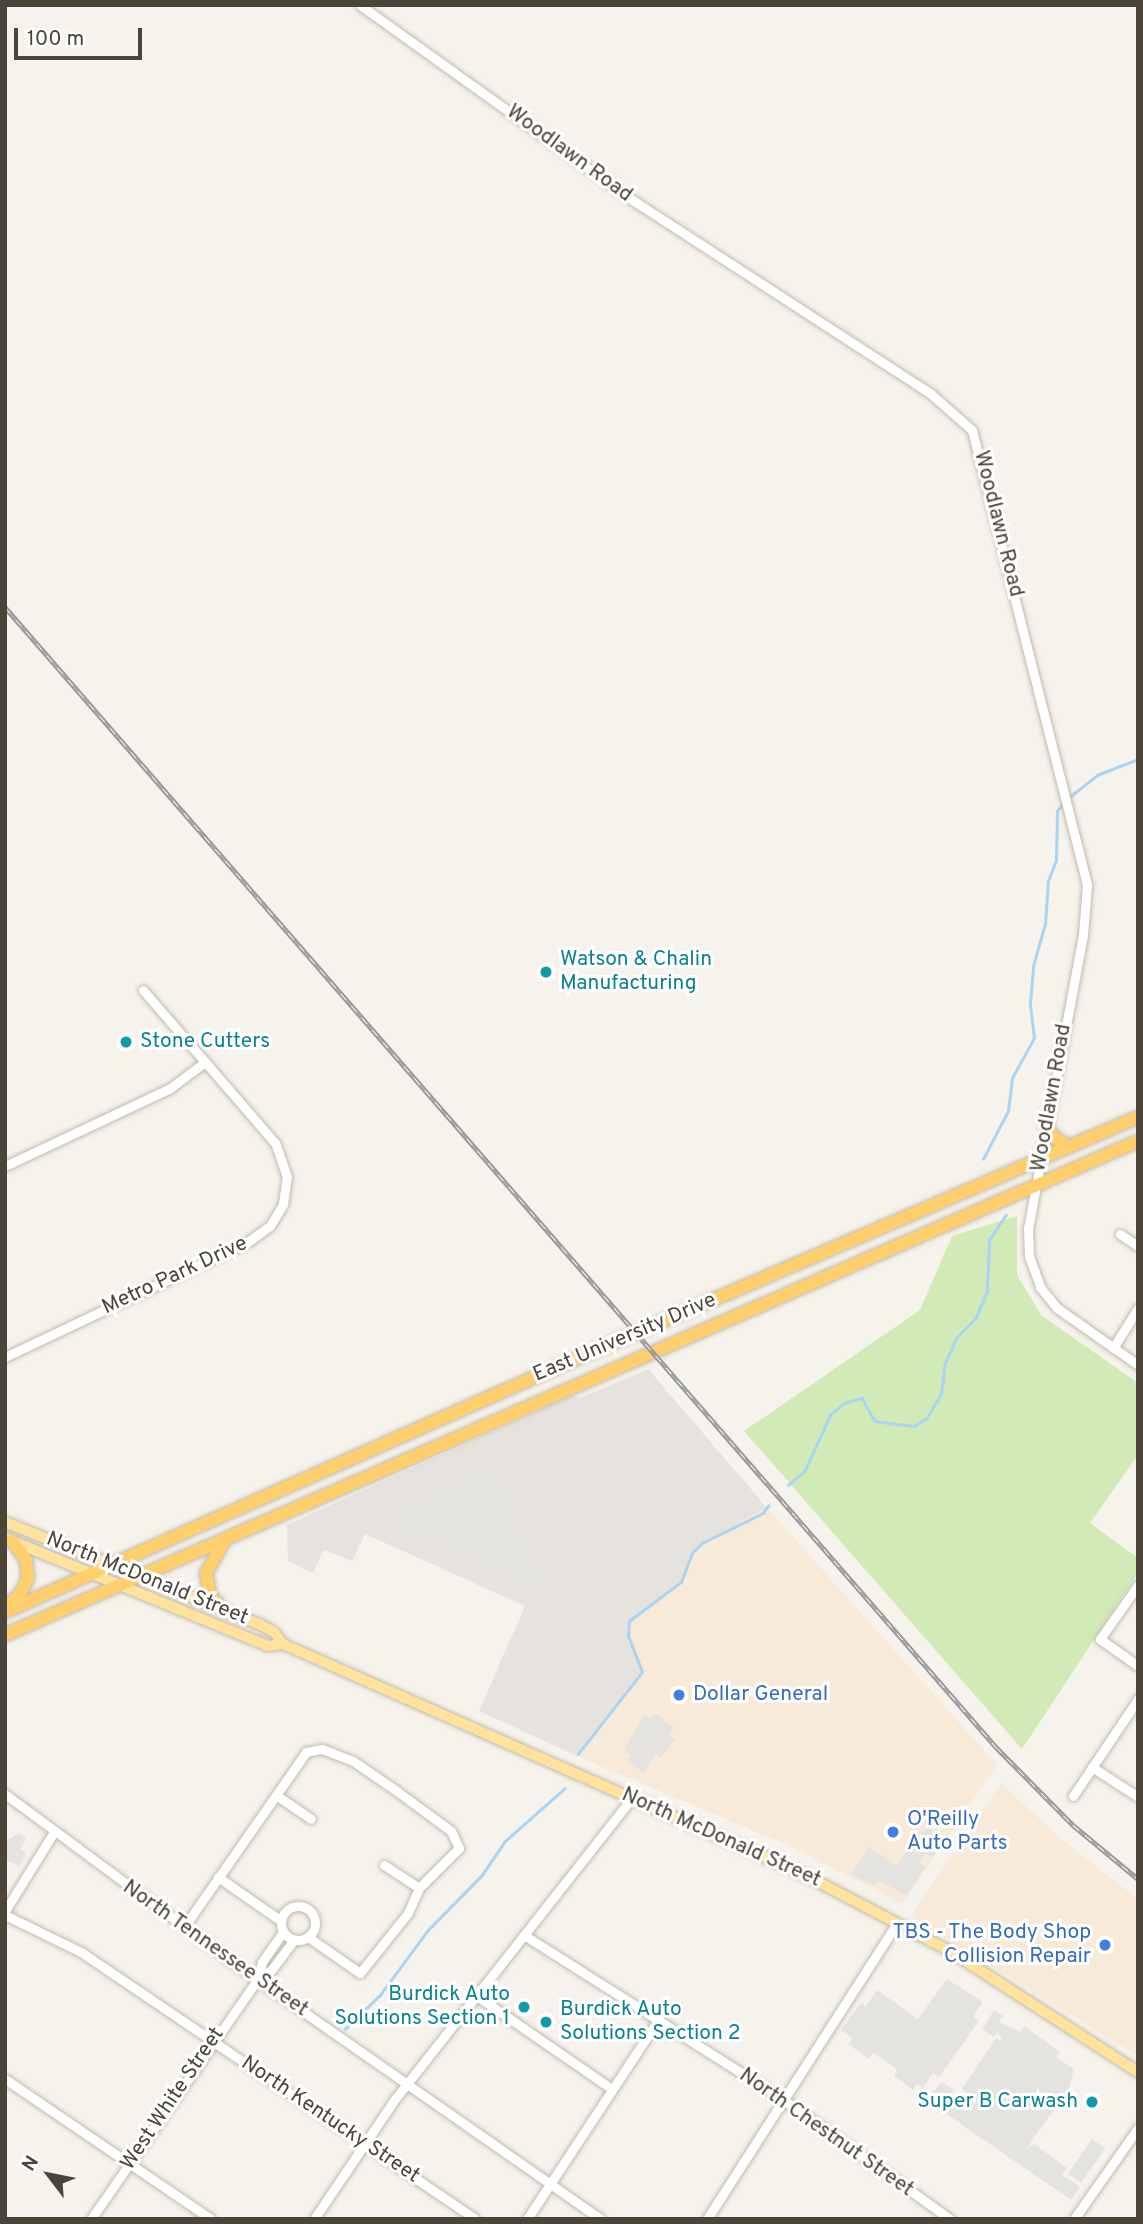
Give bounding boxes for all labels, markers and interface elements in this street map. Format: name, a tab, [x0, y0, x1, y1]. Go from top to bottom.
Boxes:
scale bar	[18, 14, 145, 58]
text: 100 m	[27, 26, 84, 53]
street label: Woodlawn Road	[501, 100, 637, 208]
street label: Woodlawn Road	[968, 448, 1028, 600]
place label: Watson & Chalin Manufacturing	[560, 947, 712, 997]
marker: Watson & Chalin Manufacturing	[538, 964, 554, 980]
street label: Woodlawn Road	[1027, 1022, 1077, 1174]
place label: Stone Cutters	[140, 1029, 270, 1055]
marker: Stone Cutters	[118, 1034, 134, 1050]
street label: Metro Park Drive	[98, 1231, 252, 1321]
street label: East University Drive	[530, 1288, 720, 1388]
street label: North McDonald Street	[42, 1527, 252, 1631]
place label: Dollar General	[693, 1682, 828, 1708]
marker: Dollar General	[671, 1687, 687, 1703]
street label: North McDonald Street	[617, 1783, 825, 1893]
place label: O'Reilly Auto Parts	[907, 1807, 1008, 1857]
marker: O'Reilly Auto Parts	[885, 1824, 901, 1840]
street label: North Tennessee Street	[117, 1875, 313, 2023]
place label: TBS - The Body Shop Collision Repair	[892, 1920, 1091, 1970]
marker: TBS - The Body Shop Collision Repair	[1097, 1937, 1113, 1953]
place label: Burdick Auto Solutions Section 1	[334, 1982, 510, 2032]
place label: Burdick Auto Solutions Section 2	[560, 1997, 741, 2047]
marker: Burdick Auto Solutions Section 1	[516, 1999, 532, 2015]
marker: Burdick Auto Solutions Section 2	[538, 2014, 554, 2030]
street label: West White Street	[116, 2023, 230, 2175]
street label: North Kentucky Street	[236, 2051, 424, 2189]
street label: North Chestnut Street	[734, 2063, 918, 2203]
place label: Super B Carwash	[917, 2089, 1078, 2115]
marker: Super B Carwash	[1084, 2094, 1100, 2110]
north arrow	[14, 2140, 84, 2210]
text: N	[17, 2152, 45, 2176]

